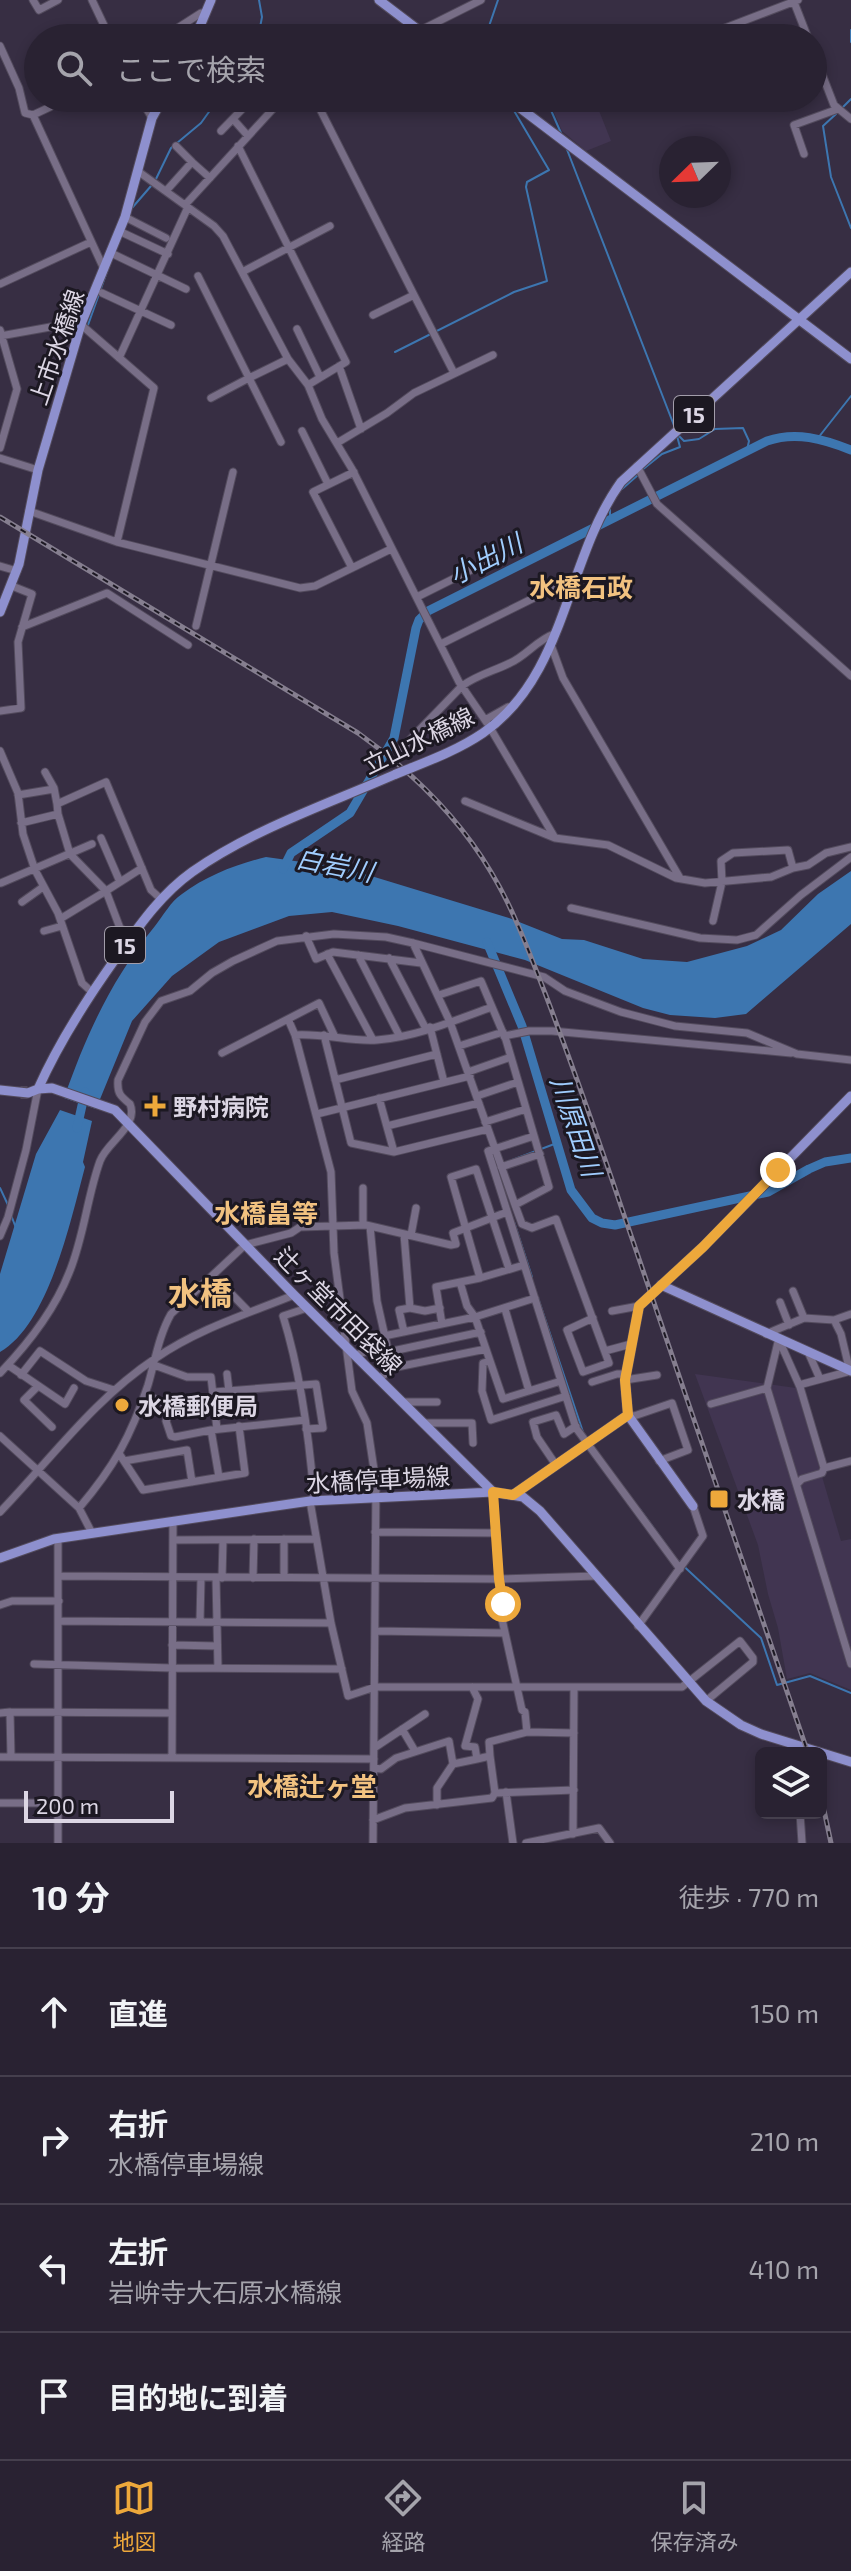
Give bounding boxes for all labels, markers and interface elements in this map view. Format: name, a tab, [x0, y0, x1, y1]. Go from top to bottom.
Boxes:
search box	[24, 24, 827, 112]
icon: search	[52, 46, 96, 90]
text: ここで検索	[116, 51, 266, 87]
north arrow	[659, 136, 731, 208]
street label: 上市水橋線	[23, 286, 89, 408]
road number: 15	[674, 396, 714, 432]
water label: 小出川	[443, 525, 529, 590]
district label: 水橋石政	[529, 571, 633, 602]
street label: 立山水橋線	[358, 701, 478, 779]
water label: 白岩川	[294, 841, 379, 887]
road number: 15	[105, 927, 145, 963]
water label: 川原田川	[545, 1072, 610, 1183]
place label: 野村病院	[173, 1092, 269, 1121]
marker: 野村病院	[144, 1095, 166, 1117]
route end	[760, 1152, 796, 1188]
district label: 水橋畠等	[214, 1197, 318, 1228]
street label: 辻ヶ堂市田袋線	[269, 1240, 409, 1380]
district label: 水橋	[168, 1273, 232, 1311]
place label: 水橋郵便局	[138, 1391, 258, 1420]
marker: 水橋郵便局	[113, 1396, 131, 1414]
street label: 水橋停車場線	[305, 1461, 451, 1497]
place label: 水橋	[737, 1485, 785, 1514]
marker: 水橋	[708, 1488, 730, 1510]
route start	[485, 1586, 521, 1622]
map controls	[755, 1747, 827, 1819]
button: layers	[755, 1747, 827, 1819]
district label: 水橋辻ヶ堂	[247, 1770, 377, 1801]
scale bar	[24, 1787, 174, 1823]
text: 200 m	[36, 1792, 99, 1818]
text: 10 分	[32, 1876, 110, 1917]
text: 徒歩 · 770 m	[678, 1881, 819, 1912]
icon: ahead	[32, 1990, 76, 2034]
text: 直進	[108, 1995, 168, 2031]
text: 150 m	[750, 1997, 819, 2028]
text: 右折	[108, 2105, 168, 2141]
icon: right	[32, 2118, 76, 2162]
text: 210 m	[750, 2125, 819, 2156]
text: 水橋停車場線	[108, 2148, 264, 2179]
text: 左折	[108, 2233, 168, 2269]
icon: left	[32, 2246, 76, 2290]
text: 410 m	[748, 2253, 819, 2284]
text: 岩峅寺大石原水橋線	[108, 2276, 342, 2307]
icon: arrive	[32, 2374, 76, 2418]
text: 目的地に到着	[108, 2379, 288, 2415]
tab: 地図	[112, 2476, 157, 2556]
tab: 経路	[381, 2476, 426, 2556]
tab: 保存済み	[650, 2476, 739, 2556]

